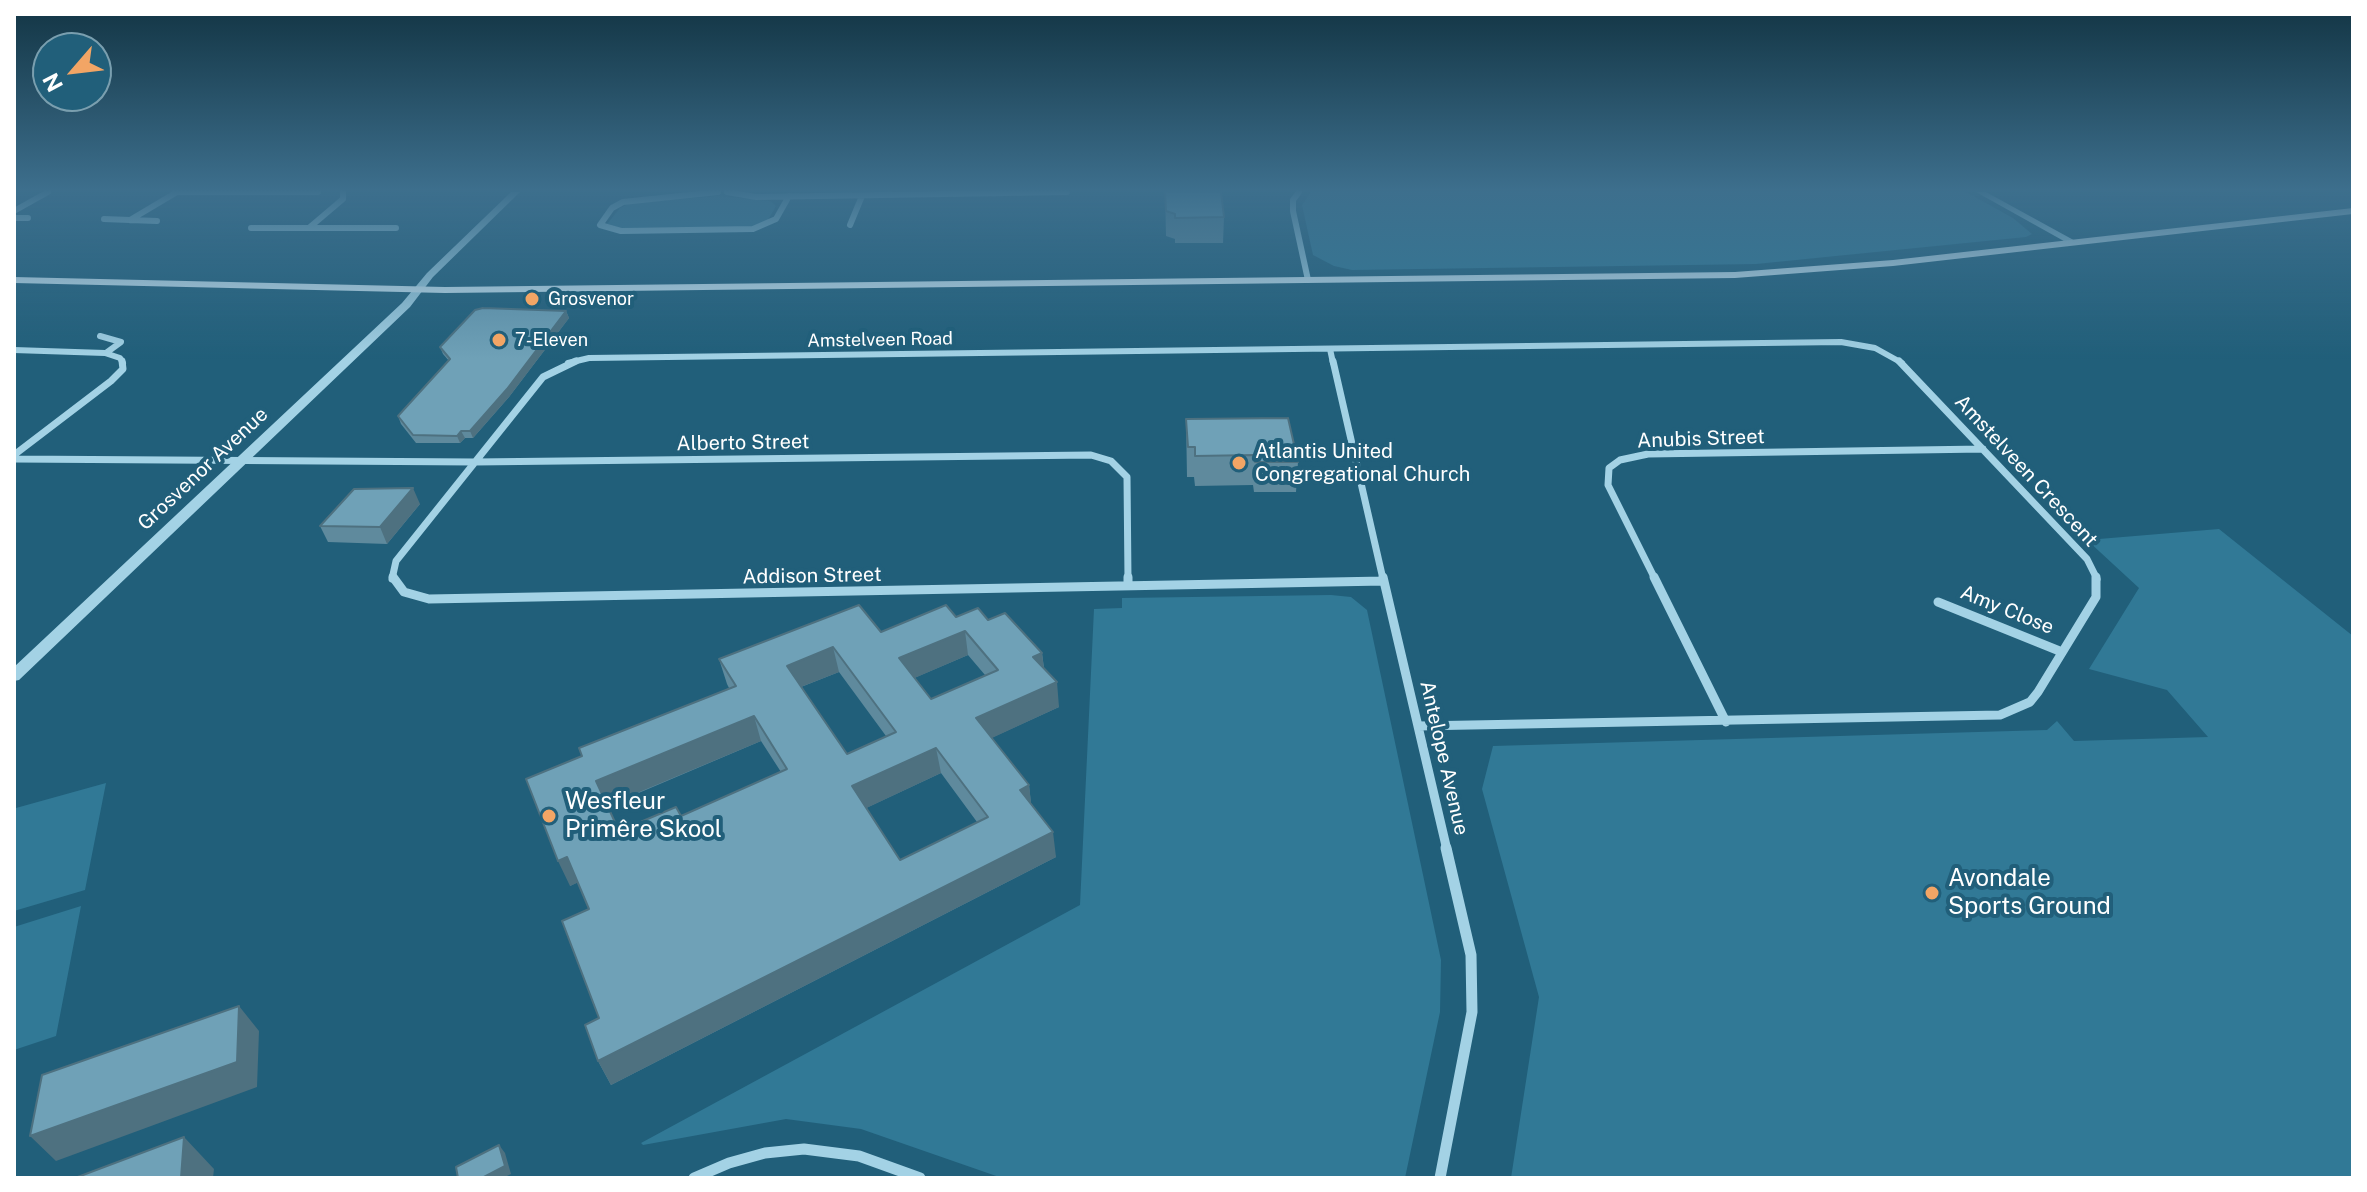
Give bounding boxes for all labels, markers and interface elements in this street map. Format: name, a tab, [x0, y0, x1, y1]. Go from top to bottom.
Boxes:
north arrow	[32, 32, 112, 112]
text: N	[37, 69, 68, 96]
place label: Grosvenor	[548, 288, 634, 310]
marker: Grosvenor	[523, 290, 541, 308]
street label: Amstelveen Road	[807, 328, 953, 352]
place label: 7-Eleven	[515, 329, 588, 351]
marker: 7-Eleven	[490, 331, 508, 349]
street label: Amstelveen Crescent	[1950, 390, 2102, 552]
street label: Grosvenor Avenue	[133, 403, 273, 535]
street label: Anubis Street	[1637, 425, 1765, 453]
street label: Alberto Street	[676, 430, 810, 456]
place label: Atlantis United Congregational Church	[1255, 440, 1470, 487]
marker: Atlantis United Congregational Church	[1230, 454, 1248, 472]
street label: Addison Street	[742, 563, 882, 589]
street label: Amy Close	[1957, 580, 2057, 640]
street label: Antelope Avenue	[1415, 678, 1473, 838]
place label: Wesfleur Primêre Skool	[565, 788, 722, 844]
marker: Wesfleur Primêre Skool	[540, 807, 558, 825]
place label: Avondale Sports Ground	[1948, 865, 2111, 921]
marker: Avondale Sports Ground	[1923, 884, 1941, 902]

